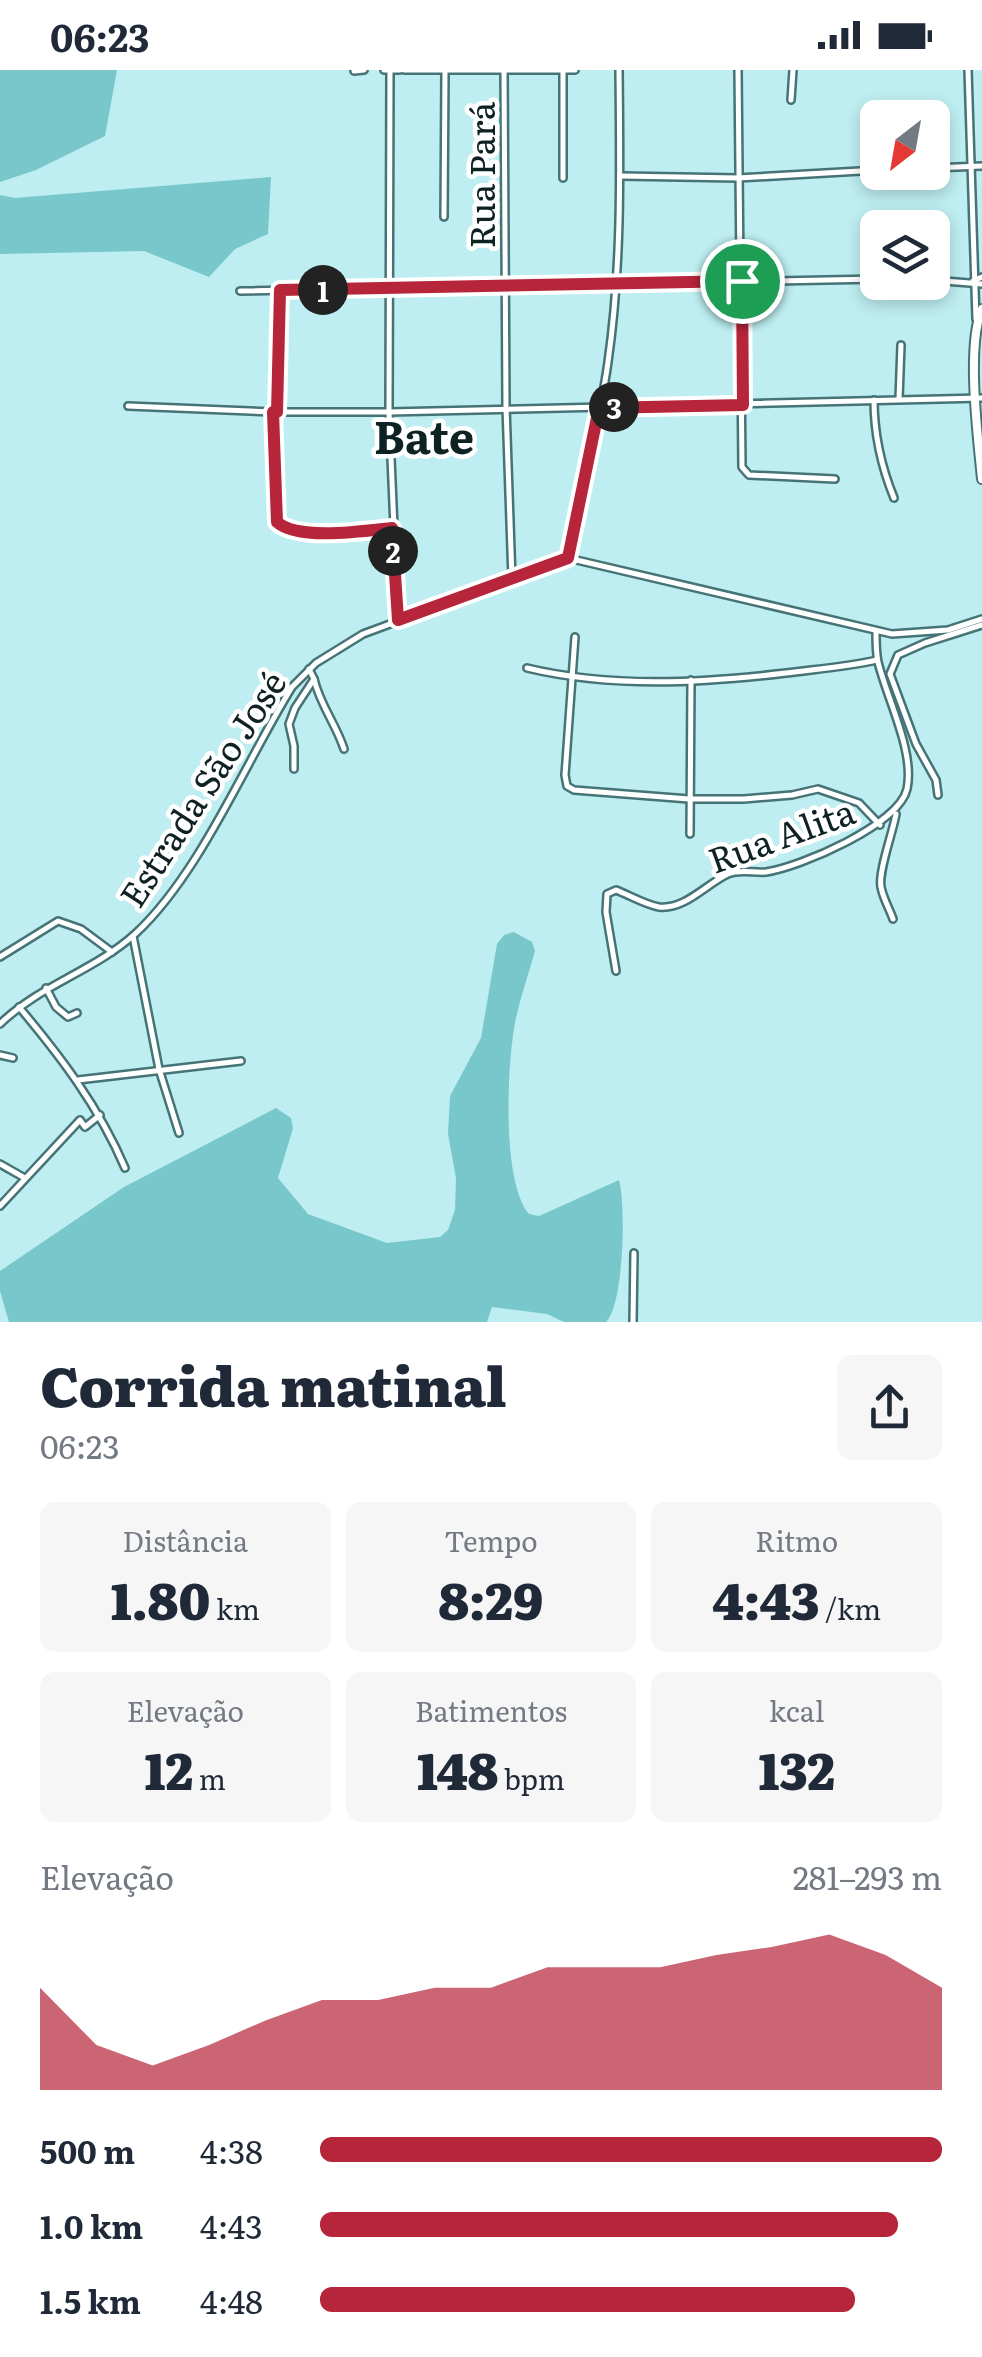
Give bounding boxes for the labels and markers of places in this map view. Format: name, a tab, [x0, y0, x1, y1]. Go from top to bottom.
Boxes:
pin	[700, 239, 785, 324]
pin: 1	[298, 265, 348, 315]
pin: 3	[589, 382, 639, 432]
pin: 2	[368, 526, 418, 576]

